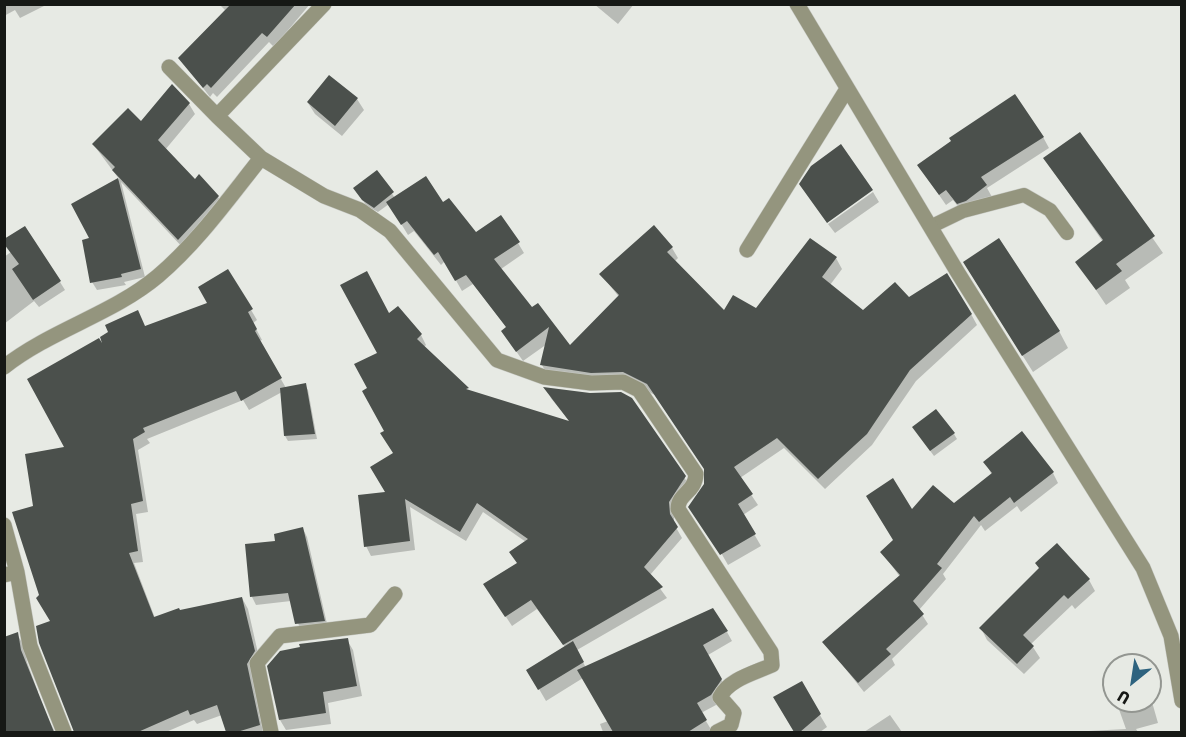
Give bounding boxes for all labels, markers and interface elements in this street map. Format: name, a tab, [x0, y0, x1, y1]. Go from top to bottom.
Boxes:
north arrow	[1102, 653, 1162, 713]
text: U	[1113, 685, 1134, 710]

